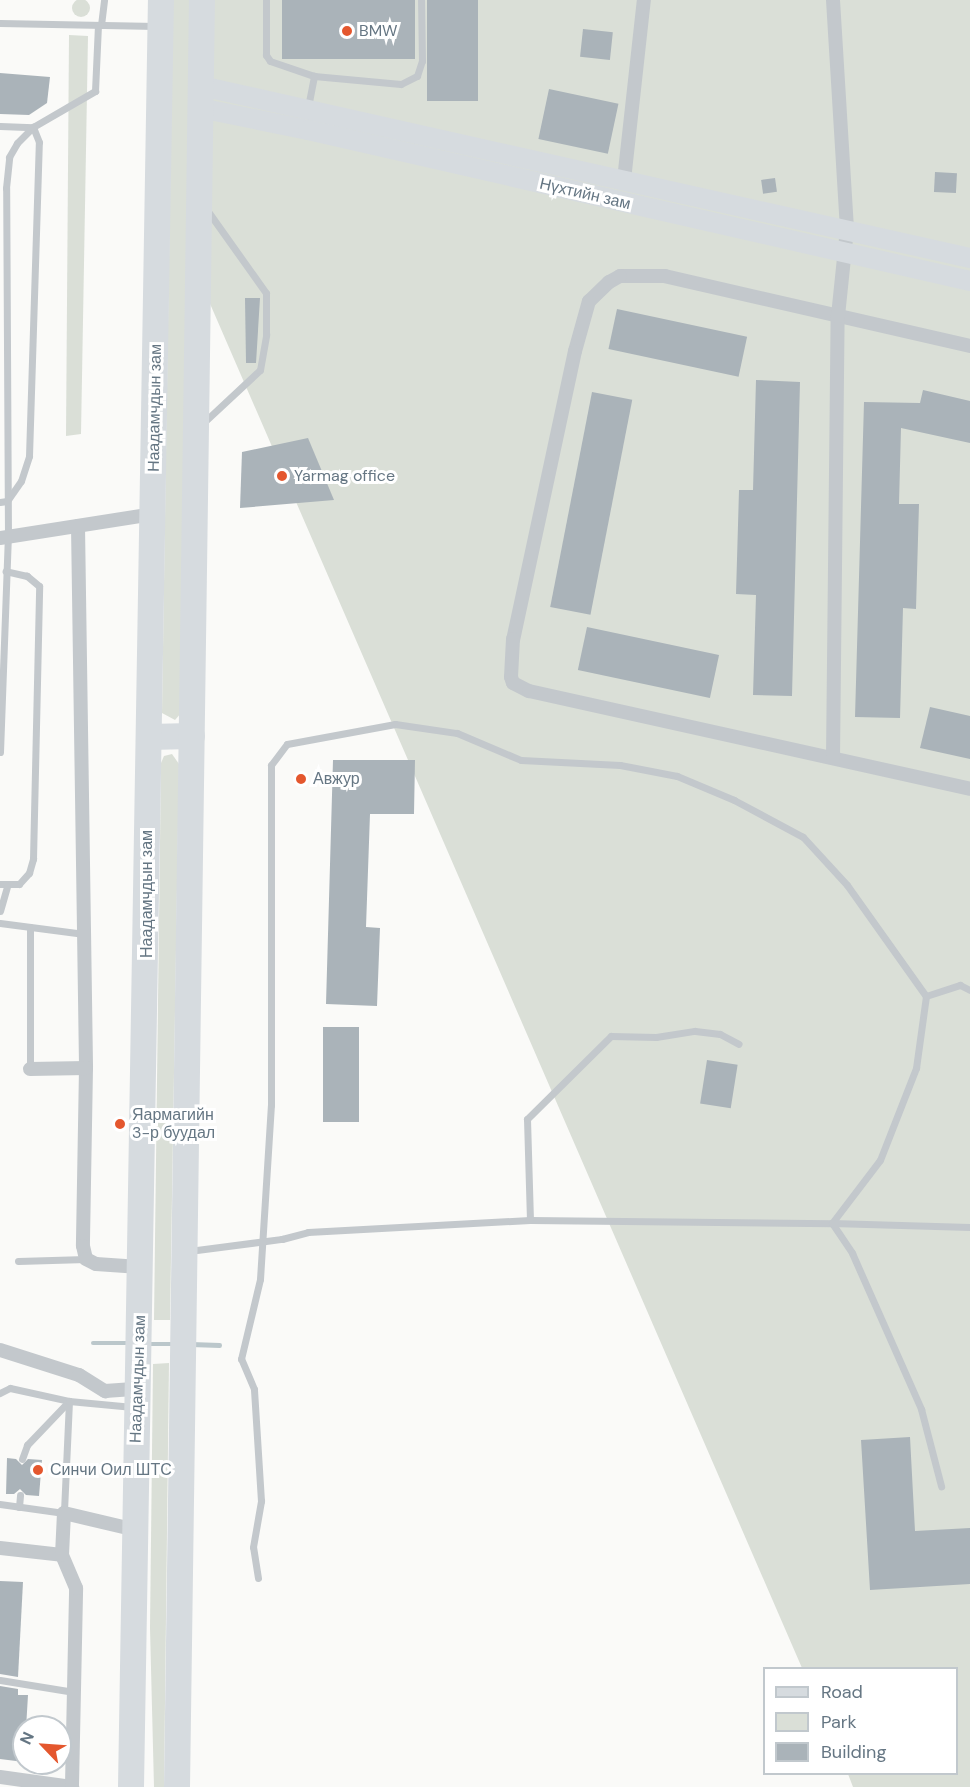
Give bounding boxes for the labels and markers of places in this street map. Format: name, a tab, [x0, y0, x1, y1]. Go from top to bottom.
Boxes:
place label: BMW	[359, 21, 398, 41]
marker: BMW	[340, 24, 354, 38]
place label: Yarmag office	[294, 466, 395, 486]
marker: Yarmag office	[275, 469, 289, 483]
place label: Авжур	[313, 769, 360, 789]
marker: Авжур	[294, 772, 308, 786]
place label: Яармагийн 3-р буудал	[132, 1105, 215, 1143]
marker: Яармагийн 3-р буудал	[113, 1117, 127, 1131]
place label: Синчи Оил ШТС	[50, 1460, 172, 1480]
marker: Синчи Оил ШТС	[31, 1463, 45, 1477]

